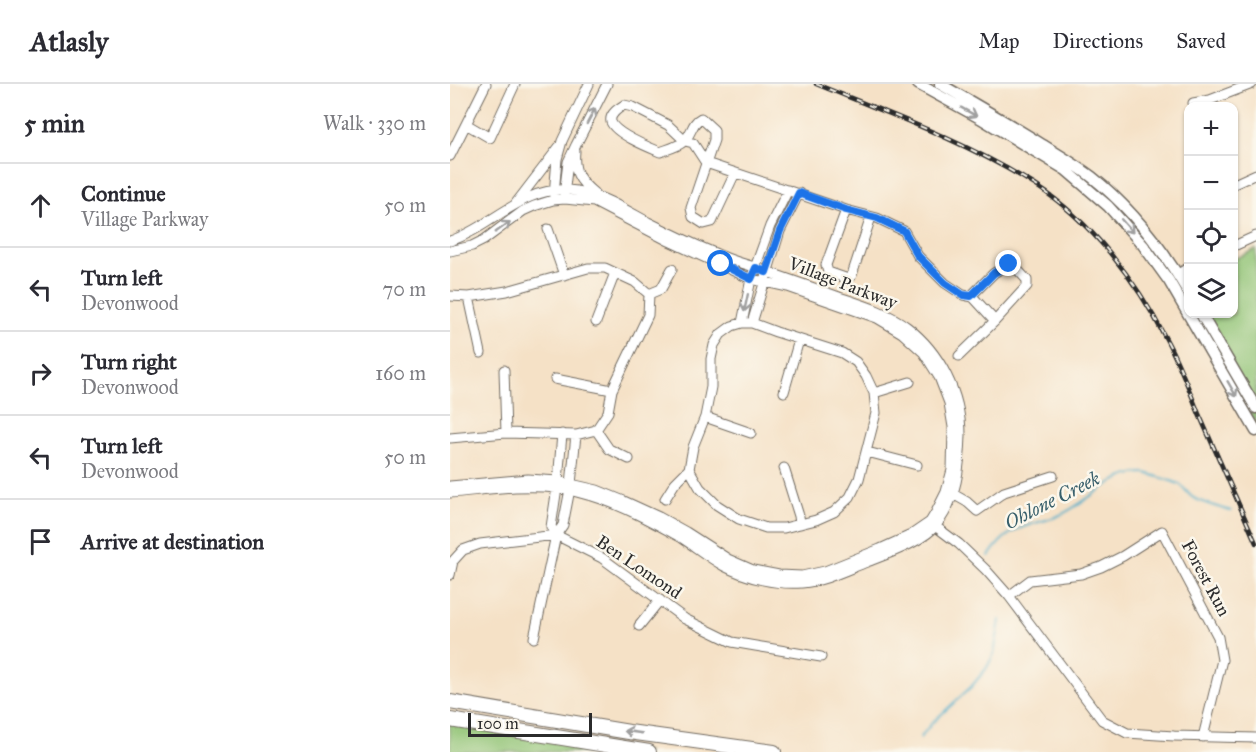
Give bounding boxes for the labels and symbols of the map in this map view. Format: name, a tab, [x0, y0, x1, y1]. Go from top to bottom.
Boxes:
one-way arrow	[585, 107, 597, 125]
one-way arrow	[960, 107, 978, 118]
one-way arrow	[1120, 218, 1134, 233]
one-way arrow	[494, 221, 510, 234]
route start	[707, 250, 733, 276]
route end	[995, 250, 1021, 276]
street label: Village Parkway	[784, 252, 901, 315]
one-way arrow	[740, 293, 751, 312]
one-way arrow	[1226, 380, 1238, 397]
water label: Ohlone Creek	[1000, 466, 1104, 534]
street label: Ben Lomond	[592, 530, 686, 604]
street label: Forest Run	[1177, 536, 1235, 620]
scale bar	[468, 710, 592, 738]
one-way arrow	[623, 727, 643, 738]

